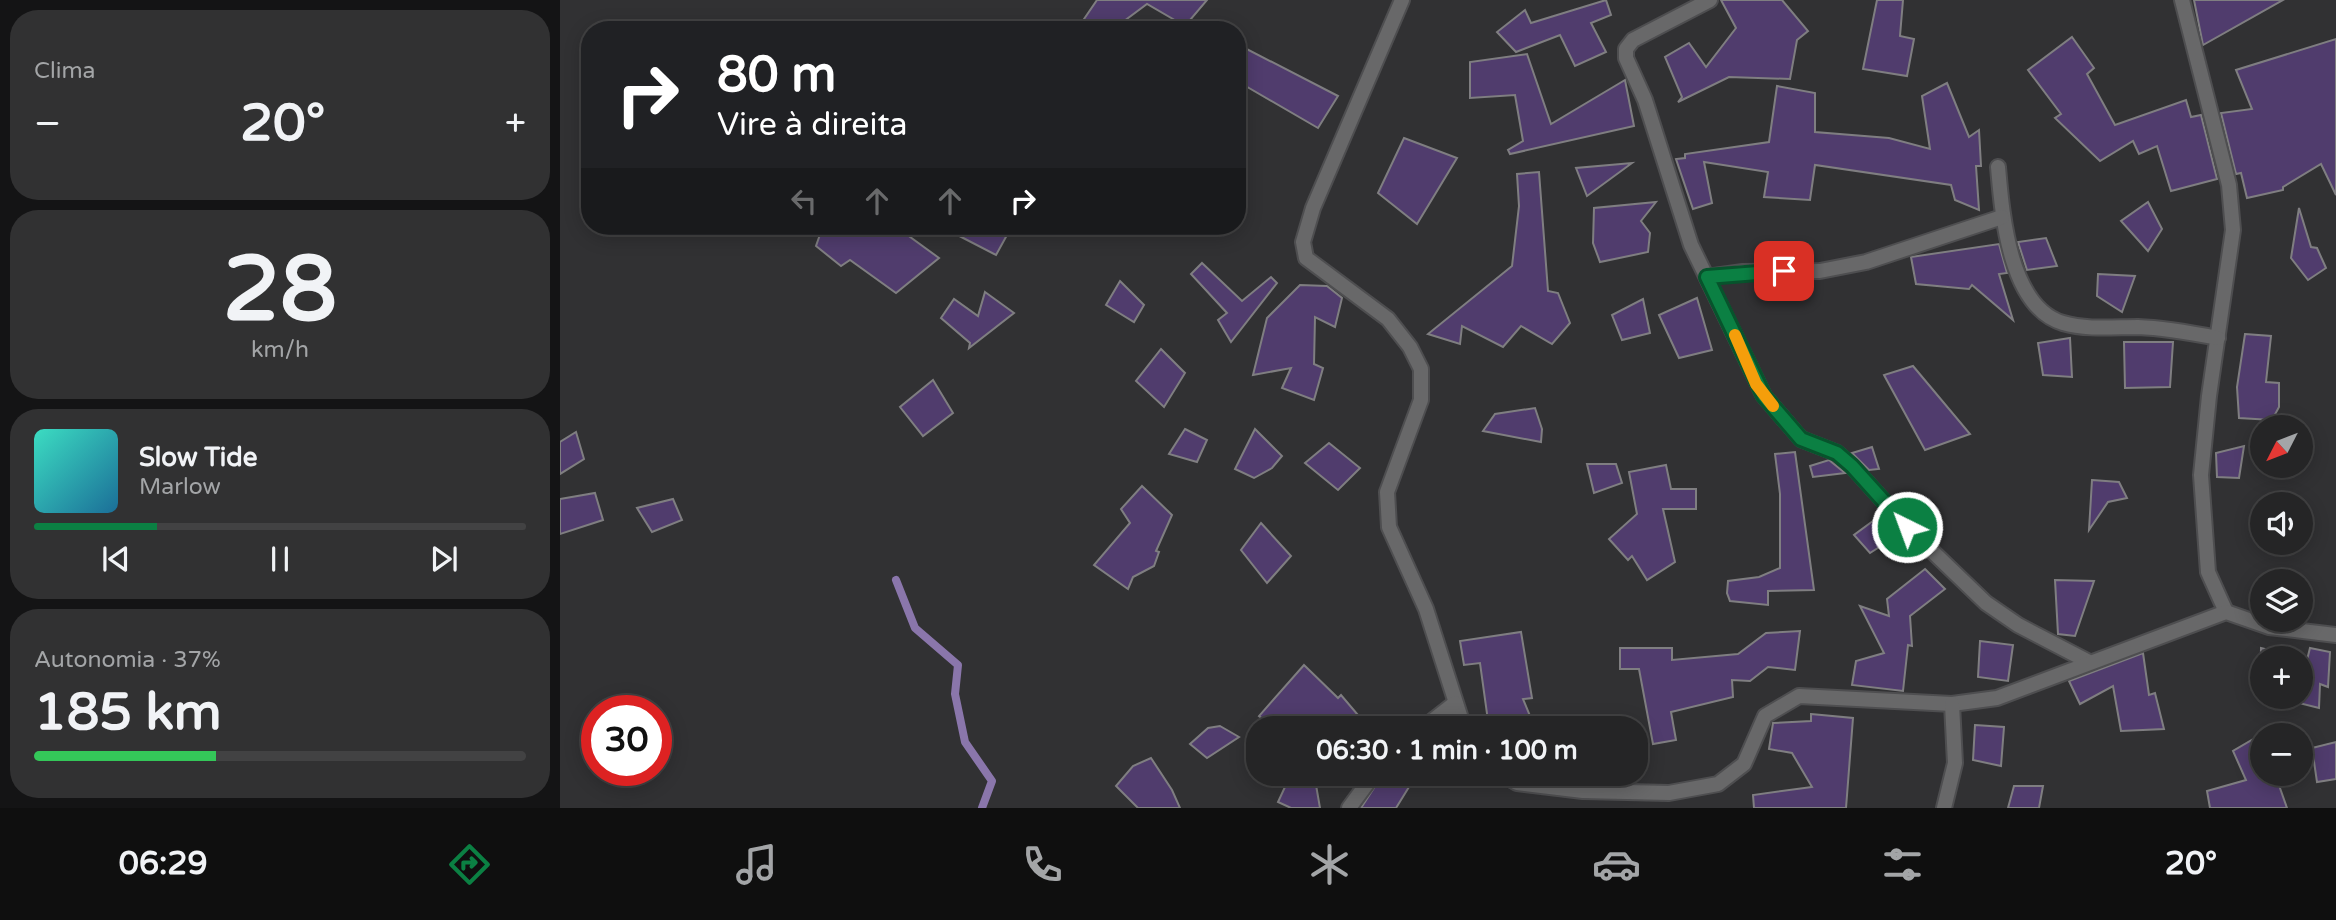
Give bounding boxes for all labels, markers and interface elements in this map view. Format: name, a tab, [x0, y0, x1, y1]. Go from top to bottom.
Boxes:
text: 80 m	[717, 46, 836, 105]
icon: right	[602, 49, 693, 140]
text: Clima	[34, 57, 95, 85]
text: 20°	[240, 92, 325, 155]
text: −	[34, 101, 61, 147]
text: +	[505, 101, 526, 147]
text: Vire à direita	[717, 106, 908, 144]
icon: left	[785, 182, 823, 220]
icon: ahead	[858, 182, 896, 220]
icon: ahead	[931, 182, 969, 220]
icon: right	[1004, 182, 1042, 220]
text: 28	[223, 235, 337, 345]
pin	[1754, 241, 1814, 301]
icon: arrive	[1765, 252, 1803, 290]
text: km/h	[251, 336, 309, 364]
north arrow	[2250, 415, 2314, 478]
map controls	[2250, 415, 2313, 786]
text: Slow Tide	[139, 442, 257, 473]
text: Marlow	[139, 473, 221, 501]
position arrow	[1870, 490, 1944, 564]
button: sound	[2250, 492, 2313, 555]
icon: previous	[97, 540, 135, 578]
icon: pause	[261, 540, 299, 578]
icon: next	[425, 540, 463, 578]
button: layers	[2250, 569, 2313, 632]
text: Autonomia · 37%	[34, 646, 221, 674]
button: +	[2250, 646, 2313, 709]
text: 185 km	[34, 681, 222, 744]
speed limit sign: 30	[581, 695, 672, 786]
button: −	[2250, 723, 2313, 786]
text: 06:30 · 1 min · 100 m	[1316, 735, 1578, 766]
icon: directions	[445, 840, 494, 889]
icon: music	[732, 840, 781, 889]
icon: phone	[1018, 840, 1067, 889]
icon: climate	[1305, 840, 1354, 889]
icon: car	[1592, 840, 1641, 889]
icon: filters	[1878, 840, 1927, 889]
text: 06:29	[119, 845, 208, 883]
text: 20°	[2165, 845, 2217, 883]

